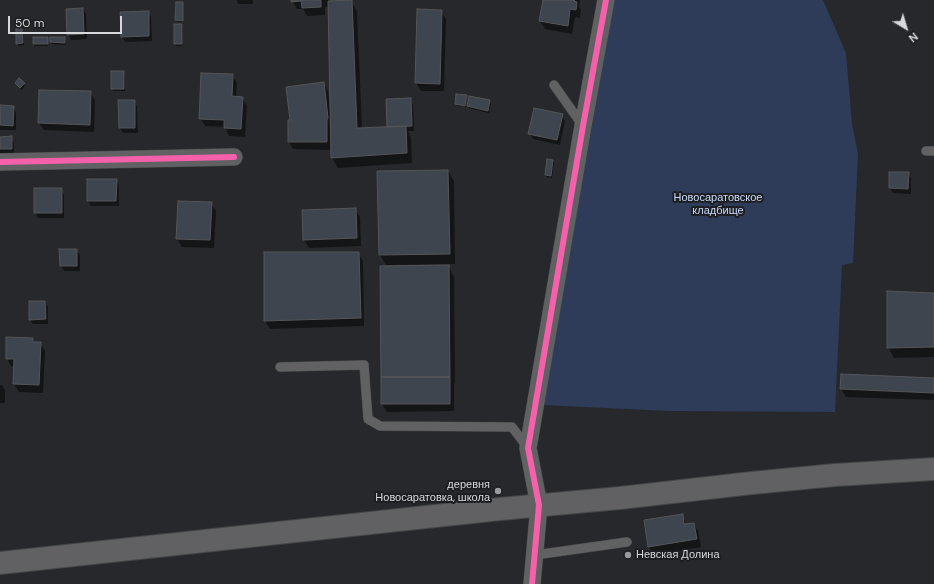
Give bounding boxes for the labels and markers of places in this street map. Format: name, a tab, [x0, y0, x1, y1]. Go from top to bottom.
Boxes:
place label: деревня Новосаратовка, школа	[375, 478, 490, 504]
marker: деревня Новосаратовка, школа	[493, 486, 503, 496]
place label: Невская Долина	[636, 548, 720, 562]
marker: Невская Долина	[623, 550, 633, 560]

